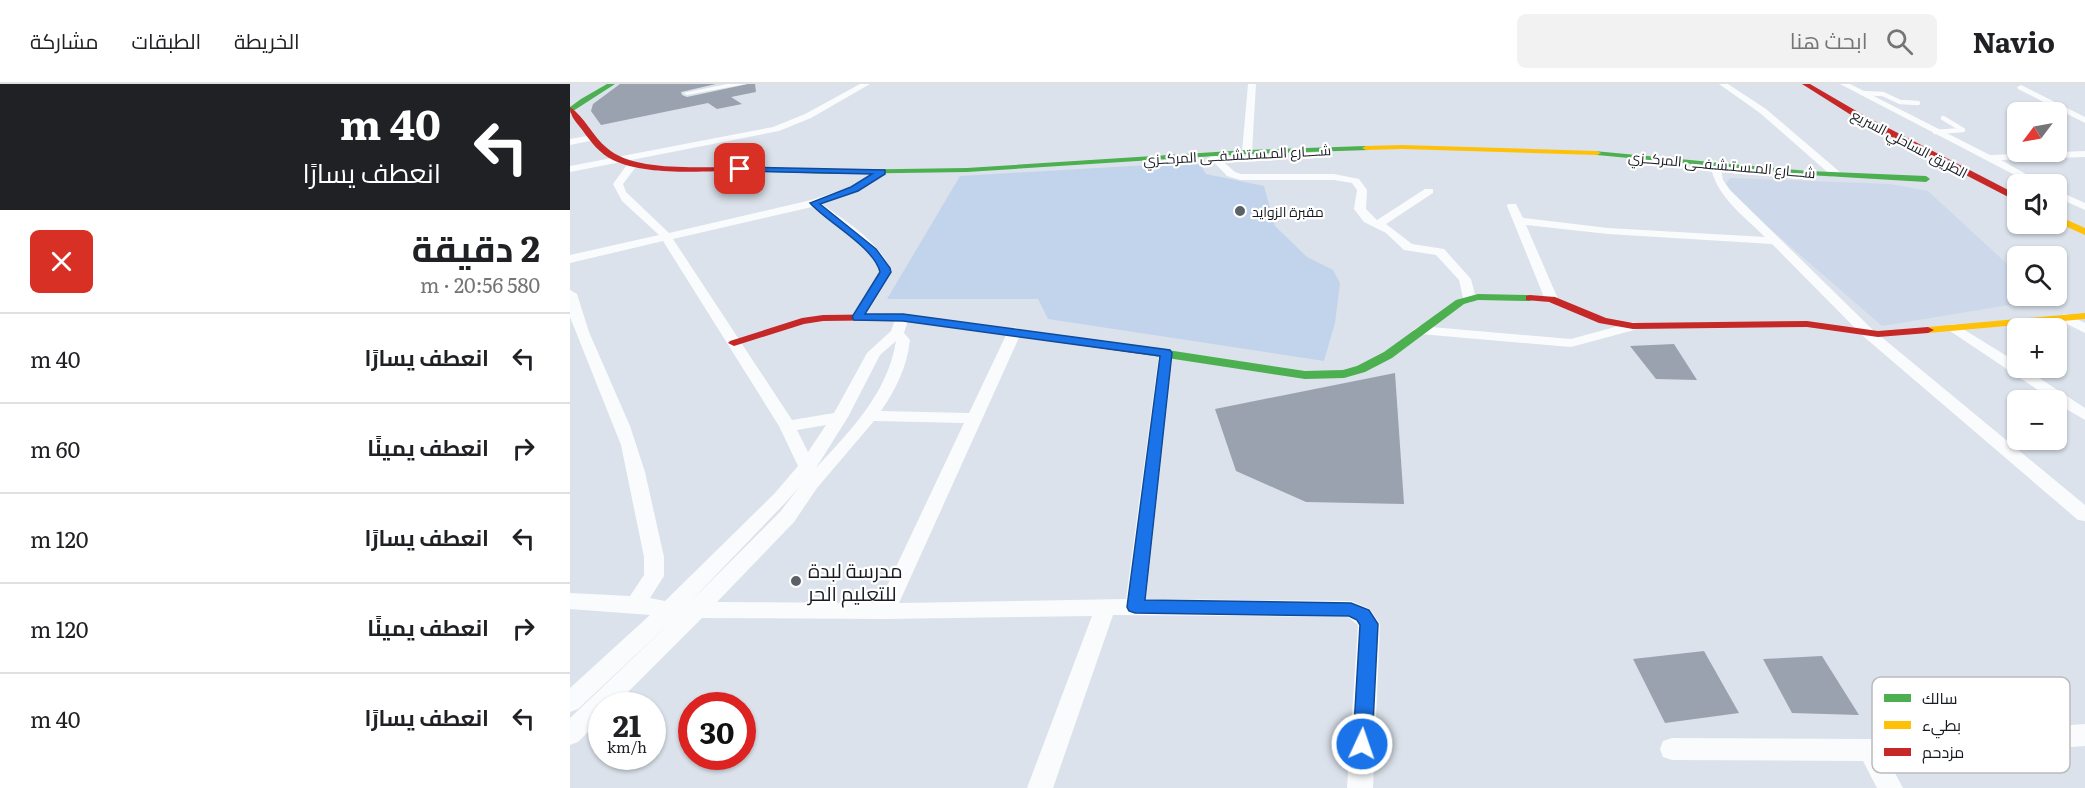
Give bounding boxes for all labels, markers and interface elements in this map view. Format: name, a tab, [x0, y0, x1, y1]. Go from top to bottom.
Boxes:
search box	[1517, 14, 1937, 68]
text: Navio	[1973, 20, 2055, 62]
text: ابحث هنا	[1790, 23, 1868, 56]
text: مشاركة	[30, 24, 99, 55]
text: الطبقات	[132, 24, 201, 55]
text: الخريطة	[234, 24, 300, 55]
icon: search	[1883, 25, 1916, 58]
text: 40 m	[340, 91, 441, 153]
north arrow	[2007, 102, 2067, 162]
map controls	[2007, 102, 2067, 450]
street label: الطريق الساحلي السريع	[1847, 104, 1972, 185]
icon: left	[462, 108, 540, 186]
street label: شــــارع المـسـتـشـفــى المركــزي	[1143, 139, 1332, 172]
pin	[714, 143, 765, 194]
street label: شــــارع المـسـتـشـفــى المركــزي	[1627, 146, 1817, 185]
text: انعطف يسارًا	[302, 151, 441, 191]
icon: arrive	[723, 152, 756, 185]
button: sound	[2007, 174, 2067, 234]
place label: مقبرة الزوايد	[1252, 201, 1324, 221]
marker: مقبرة الزوايد	[1233, 204, 1247, 218]
text: 2 دقيقة	[412, 220, 540, 273]
button: close	[30, 230, 93, 293]
button: search	[2007, 246, 2067, 306]
text: 580 m · 20:56	[420, 269, 540, 299]
button: +	[2007, 318, 2067, 378]
text: انعطف يسارًا	[365, 340, 489, 373]
text: 40 m	[30, 342, 81, 375]
icon: left	[507, 342, 540, 375]
button: −	[2007, 390, 2067, 450]
text: انعطف يمينًا	[367, 430, 489, 463]
text: 60 m	[30, 432, 80, 465]
icon: right	[507, 432, 540, 465]
text: انعطف يسارًا	[365, 520, 489, 553]
text: 120 m	[30, 522, 89, 555]
icon: left	[507, 522, 540, 555]
place label: مدرسة لبدة للتعليم الحر	[807, 554, 903, 608]
marker: مدرسة لبدة للتعليم الحر	[789, 574, 803, 588]
text: انعطف يمينًا	[367, 610, 489, 643]
text: 120 m	[30, 612, 89, 645]
icon: right	[507, 612, 540, 645]
legend	[1872, 677, 2070, 773]
text: سالك	[1922, 685, 1957, 709]
speed limit sign: 30	[678, 692, 756, 770]
text: انعطف يسارًا	[365, 700, 489, 733]
text: 40 m	[30, 702, 81, 735]
icon: left	[507, 702, 540, 735]
text: 21	[613, 702, 641, 746]
position arrow	[1330, 712, 1394, 776]
text: بطيء	[1922, 712, 1961, 739]
text: km/h	[607, 735, 647, 758]
text: مزدحم	[1922, 739, 1964, 764]

